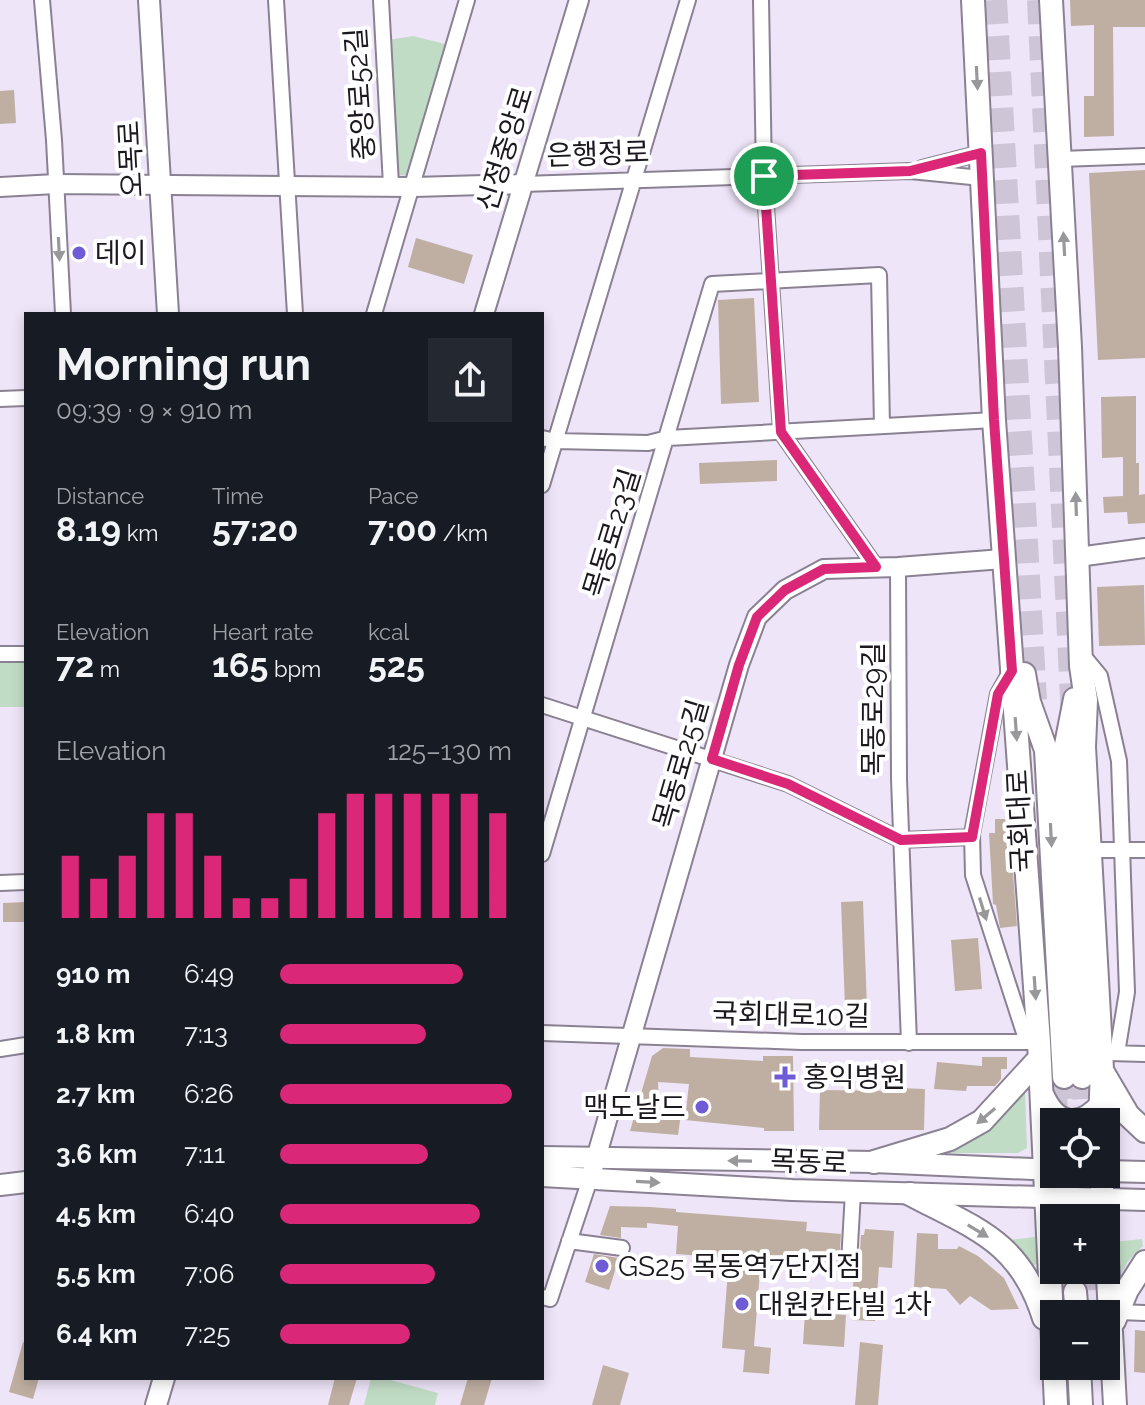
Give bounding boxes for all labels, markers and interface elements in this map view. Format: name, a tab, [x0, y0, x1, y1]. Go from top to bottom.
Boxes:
street label: 중앙로52길	[339, 27, 381, 161]
one-way arrow	[970, 66, 983, 91]
street label: 신정중앙로	[470, 83, 540, 215]
street label: 오목로	[113, 120, 149, 198]
street label: 은행정로	[546, 136, 650, 172]
pin	[730, 142, 798, 210]
icon: arrive	[742, 154, 786, 198]
one-way arrow	[1058, 231, 1071, 256]
one-way arrow	[53, 237, 66, 262]
place label: 데이	[95, 237, 147, 270]
marker: 데이	[70, 244, 88, 262]
button: share	[428, 338, 512, 422]
text: Morning run	[56, 339, 311, 390]
text: 09:39 · 9 × 910 m	[56, 395, 253, 425]
street label: 목동로23길	[577, 465, 647, 601]
text: Distance	[56, 483, 144, 509]
text: Time	[212, 483, 263, 509]
text: Pace	[368, 483, 418, 509]
one-way arrow	[1069, 491, 1082, 516]
text: 8.19	[56, 509, 121, 549]
text: 57:20	[212, 509, 298, 549]
text: 7:00	[368, 509, 437, 549]
text: km	[121, 520, 159, 546]
text: /km	[437, 520, 488, 546]
text: Elevation	[56, 619, 149, 645]
text: Heart rate	[212, 619, 313, 645]
text: kcal	[368, 619, 409, 645]
street label: 목동로29길	[857, 642, 890, 776]
text: 72	[56, 645, 94, 685]
text: 165	[212, 645, 268, 685]
text: 525	[368, 645, 425, 685]
text: m	[94, 656, 120, 682]
text: bpm	[268, 656, 321, 682]
street label: 목동로25길	[647, 696, 715, 832]
one-way arrow	[1010, 717, 1023, 742]
text: Elevation	[56, 736, 166, 766]
text: 125–130 m	[387, 736, 512, 766]
street label: 국회대로	[1001, 769, 1039, 873]
one-way arrow	[1045, 823, 1058, 848]
one-way arrow	[977, 897, 990, 921]
text: 910 m	[56, 959, 131, 989]
text: 6:49	[184, 959, 234, 989]
one-way arrow	[1029, 976, 1042, 1001]
street label: 국회대로10길	[712, 997, 870, 1033]
text: 1.8 km	[56, 1019, 135, 1049]
text: 7:13	[184, 1019, 228, 1049]
place label: 홍익병원	[803, 1061, 906, 1094]
marker: 홍익병원	[774, 1066, 796, 1088]
text: 2.7 km	[56, 1079, 136, 1109]
text: 6:26	[184, 1079, 234, 1109]
place label: 맥도날드	[583, 1091, 686, 1124]
marker: 맥도날드	[693, 1098, 711, 1116]
one-way arrow	[976, 1107, 996, 1124]
map controls	[1040, 1108, 1120, 1380]
button: locate	[1040, 1108, 1120, 1188]
text: 3.6 km	[56, 1139, 137, 1169]
text: 7:11	[184, 1139, 225, 1169]
street label: 목동로	[770, 1144, 848, 1180]
one-way arrow	[727, 1155, 752, 1167]
one-way arrow	[636, 1176, 661, 1189]
text: 4.5 km	[56, 1199, 136, 1229]
text: 6:40	[184, 1199, 235, 1229]
button: +	[1040, 1204, 1120, 1284]
one-way arrow	[967, 1224, 989, 1238]
place label: GS25 목동역7단지점	[618, 1250, 862, 1283]
marker: GS25 목동역7단지점	[593, 1257, 611, 1275]
text: 5.5 km	[56, 1259, 136, 1289]
text: 7:06	[184, 1259, 234, 1289]
place label: 대원칸타빌 1차	[758, 1288, 932, 1321]
marker: 대원칸타빌 1차	[733, 1295, 751, 1313]
button: −	[1040, 1300, 1120, 1380]
text: 6.4 km	[56, 1319, 137, 1349]
text: 7:25	[184, 1319, 231, 1349]

